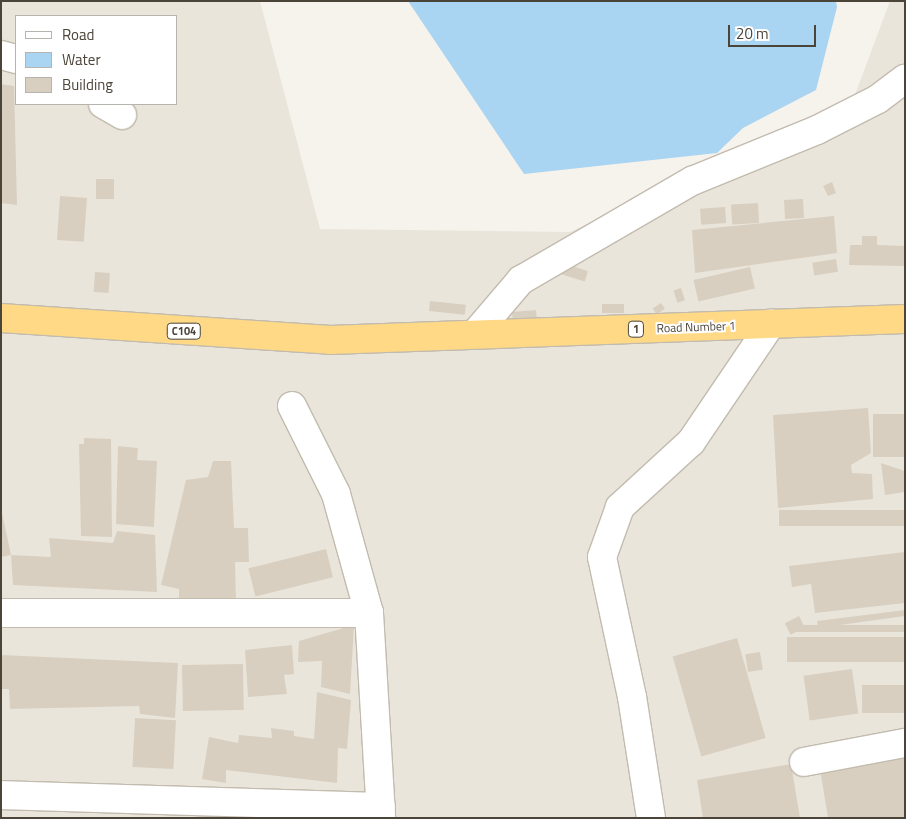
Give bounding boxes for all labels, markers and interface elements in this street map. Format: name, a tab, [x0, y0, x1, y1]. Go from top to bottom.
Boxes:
legend	[15, 15, 178, 105]
scale bar	[731, 15, 818, 47]
text: 20 m	[736, 22, 769, 45]
text: Road	[62, 23, 94, 46]
text: Water	[62, 48, 101, 71]
text: Building	[62, 73, 113, 96]
street label: Road Number 1	[656, 318, 736, 336]
road number: 1	[627, 320, 645, 338]
road number: C104	[166, 322, 202, 340]

